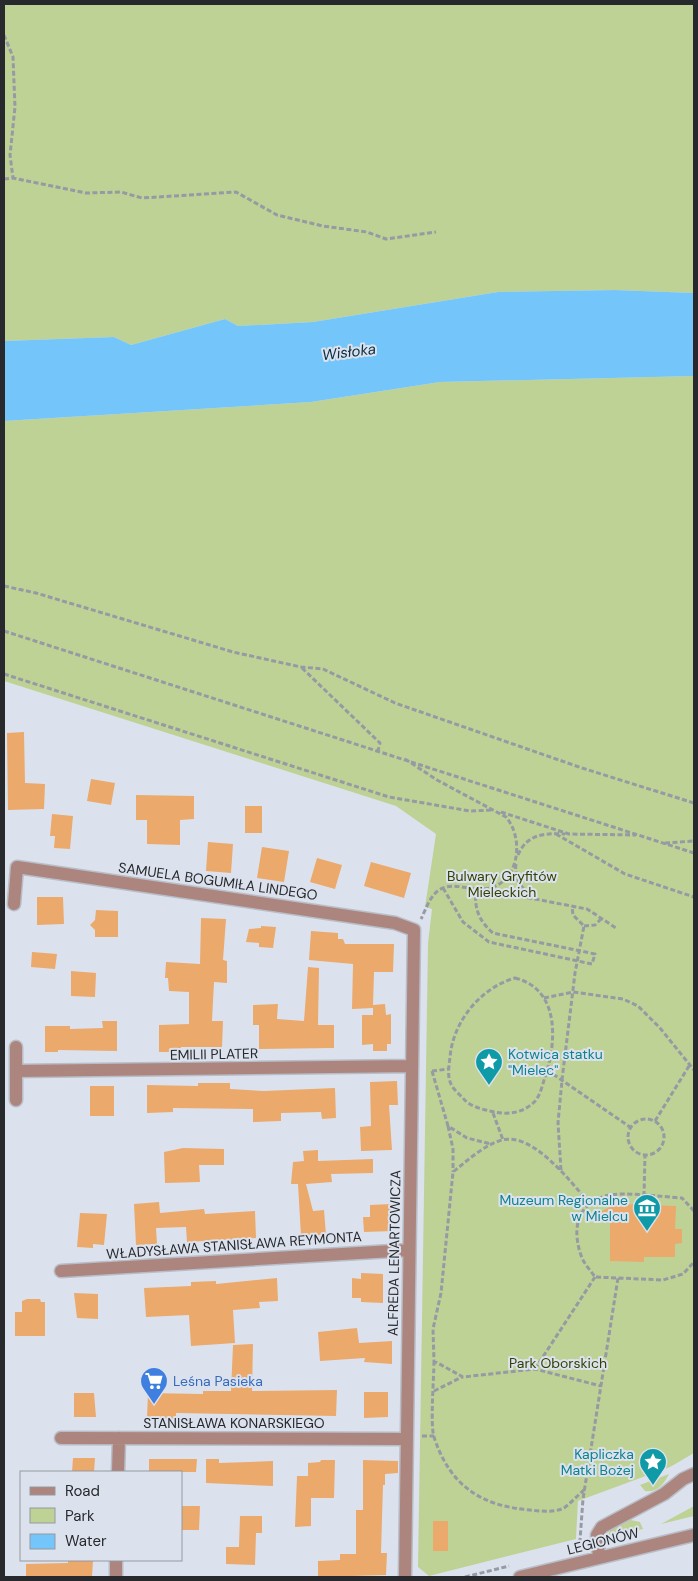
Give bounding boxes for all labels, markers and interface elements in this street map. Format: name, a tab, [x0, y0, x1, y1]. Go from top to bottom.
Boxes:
water label: Wisłoka	[321, 339, 377, 365]
street label: SAMUELA BOGUMIŁA LINDEGO	[117, 858, 319, 904]
park label: Bulwary Gryfitów Mieleckich	[447, 867, 557, 901]
street label: EMILII PLATER	[170, 1044, 258, 1064]
place label: Kotwica statku "Mielec"	[508, 1045, 603, 1079]
place icon: Kotwica statku "Mielec"	[474, 1047, 504, 1086]
street label: ALFREDA LENARTOWICZA	[384, 1170, 404, 1336]
place label: Muzeum Regionalne w Mielcu	[500, 1191, 628, 1225]
museum icon: Muzeum Regionalne w Mielcu	[632, 1193, 662, 1232]
street label: WŁADYSŁAWA STANISŁAWA REYMONTA	[106, 1227, 362, 1263]
park label: Park Oborskich	[509, 1354, 607, 1372]
supermarket icon: Leśna Pasieka	[139, 1366, 169, 1405]
place label: Leśna Pasieka	[173, 1372, 263, 1390]
street label: STANISŁAWA KONARSKIEGO	[143, 1414, 325, 1432]
place label: Kapliczka Matki Bożej	[561, 1445, 634, 1479]
place icon: Kapliczka Matki Bożej	[638, 1447, 668, 1486]
legend	[20, 1471, 182, 1561]
text: Road	[65, 1481, 100, 1501]
text: Park	[65, 1506, 95, 1526]
street label: LEGIONÓW	[565, 1523, 641, 1559]
text: Water	[65, 1531, 107, 1551]

